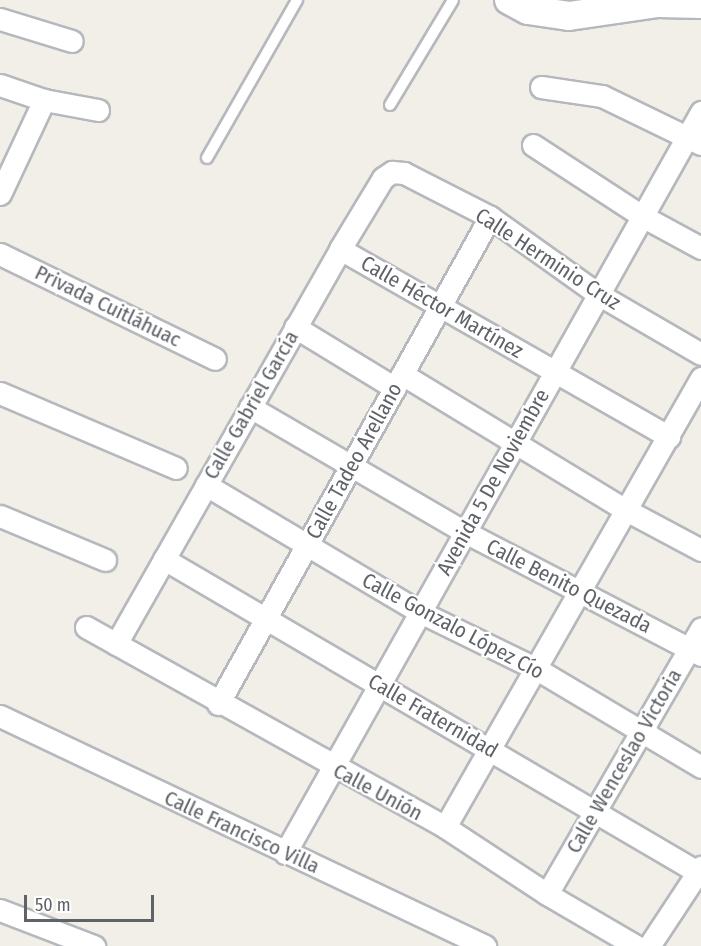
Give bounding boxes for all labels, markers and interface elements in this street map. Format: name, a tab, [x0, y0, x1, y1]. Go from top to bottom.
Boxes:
street label: Calle Herminio Cruz	[471, 203, 625, 315]
street label: Calle Héctor Martínez	[356, 250, 528, 364]
street label: Privada Cuitláhuac	[31, 260, 185, 352]
street label: Calle Gabriel García	[198, 326, 304, 484]
street label: Calle Tadeo Arellano	[301, 378, 407, 544]
street label: Avenida 5 De Noviembre	[431, 385, 555, 579]
street label: Calle Benito Quezada	[482, 533, 656, 639]
street label: Calle Gonzalo López Cío	[358, 567, 548, 685]
street label: Calle Wenceslao Victoria	[561, 664, 687, 858]
street label: Calle Fraternidad	[364, 669, 502, 763]
street label: Calle Unión	[329, 758, 427, 826]
street label: Calle Francisco Villa	[160, 785, 324, 879]
scale bar	[27, 883, 158, 921]
text: 50 m	[35, 894, 71, 916]

